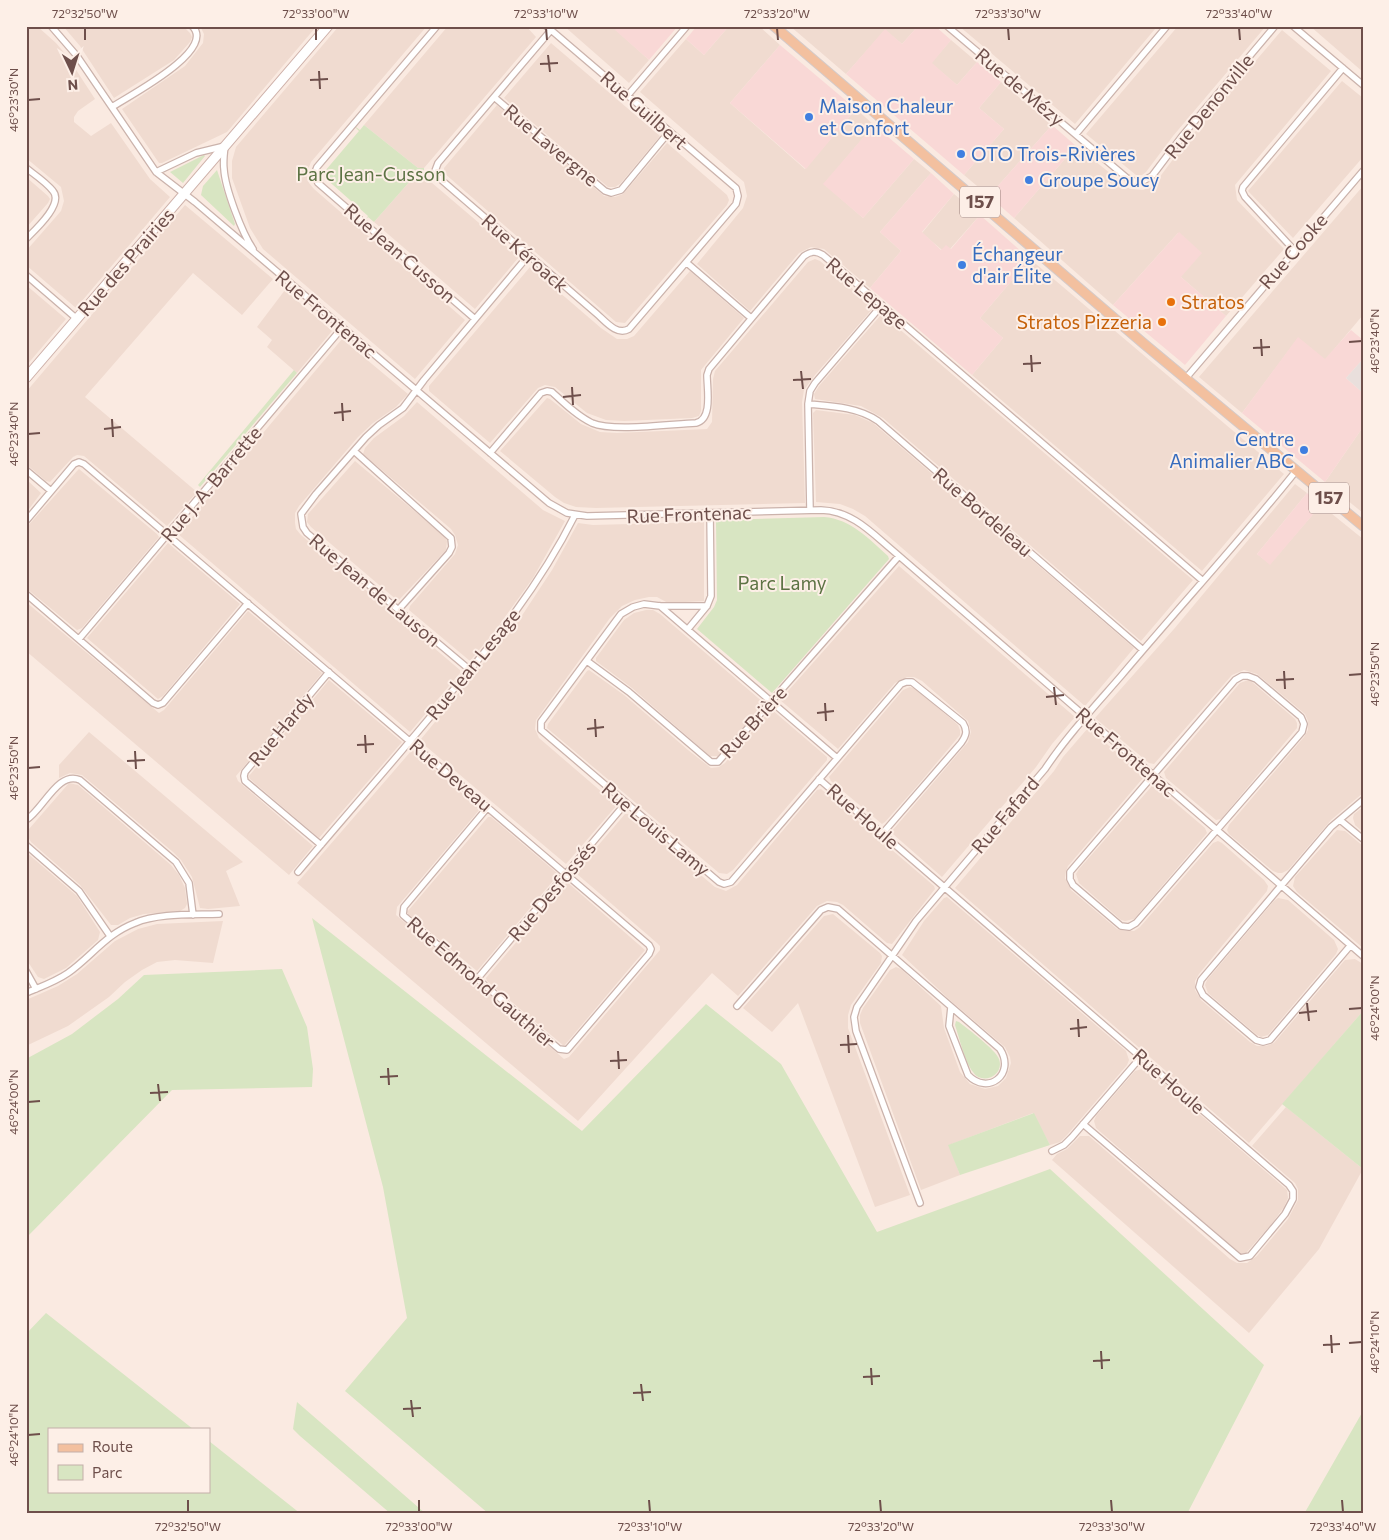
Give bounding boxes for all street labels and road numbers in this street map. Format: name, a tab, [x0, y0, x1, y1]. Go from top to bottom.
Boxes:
street label: Rue de Mézy	[971, 43, 1070, 131]
street label: Rue Denonville	[1159, 49, 1258, 163]
street label: Rue Guilbert	[596, 66, 693, 154]
street label: Rue Lavergne	[500, 99, 603, 191]
road number: 157	[960, 186, 1000, 218]
street label: Rue Jean Cusson	[340, 198, 461, 307]
street label: Rue des Prairies	[73, 203, 179, 320]
street label: Rue Cooke	[1254, 208, 1332, 293]
street label: Rue Kéroack	[477, 209, 573, 296]
street label: Rue Lepage	[822, 252, 913, 333]
street label: Rue Frontenac	[271, 265, 382, 363]
street label: Rue J. A. Barrette	[155, 421, 266, 546]
street label: Rue Bordeleau	[929, 462, 1038, 561]
road number: 157	[1309, 482, 1349, 514]
street label: Rue Frontenac	[626, 500, 752, 527]
street label: Rue Jean de Lauson	[305, 528, 445, 651]
street label: Rue Jean Lesage	[421, 603, 525, 724]
street label: Rue Brière	[714, 681, 791, 762]
street label: Rue Hardy	[243, 687, 318, 770]
street label: Rue Frontenac	[1072, 702, 1181, 801]
street label: Rue Deveau	[405, 733, 497, 816]
street label: Rue Fafard	[966, 772, 1043, 858]
street label: Rue Louis Lamy	[598, 777, 715, 881]
street label: Rue Houle	[823, 778, 904, 853]
street label: Rue Desfossés	[503, 836, 600, 945]
street label: Rue Edmond Gauthier	[403, 911, 560, 1052]
street label: Rue Houle	[1129, 1043, 1210, 1118]

